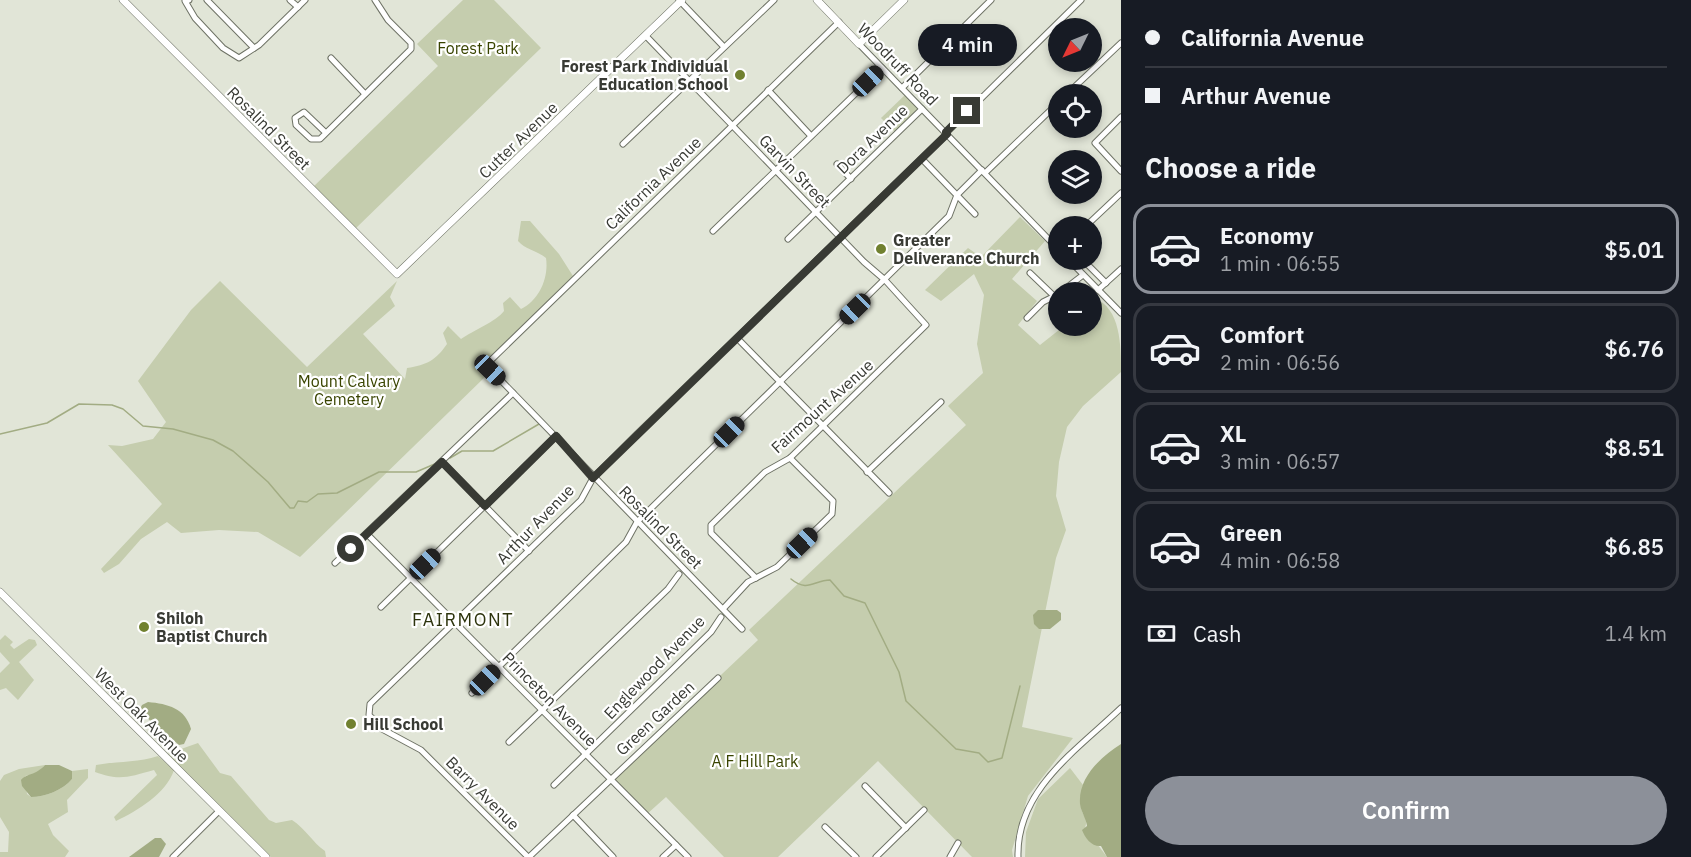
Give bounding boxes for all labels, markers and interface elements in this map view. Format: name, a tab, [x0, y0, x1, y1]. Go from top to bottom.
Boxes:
north arrow	[1048, 18, 1102, 72]
map controls	[1048, 18, 1102, 336]
street label: Woodruff Road	[854, 19, 942, 109]
text: California Avenue	[1181, 23, 1364, 52]
callout: 4 min	[918, 24, 1016, 66]
text: 4 min	[942, 31, 993, 58]
park label: Forest Park	[437, 38, 519, 58]
place label: Forest Park Individual Education School	[561, 56, 728, 94]
car	[849, 62, 887, 100]
marker: Forest Park Individual Education School	[733, 68, 747, 82]
text: Arthur Avenue	[1181, 81, 1331, 110]
street label: Rosalind Street	[223, 82, 315, 174]
button: locate	[1048, 84, 1102, 138]
street label: Cutter Avenue	[474, 97, 562, 183]
route end	[953, 97, 980, 124]
street label: Dora Avenue	[832, 100, 912, 178]
street label: Garvin Street	[755, 130, 835, 212]
street label: California Avenue	[601, 132, 705, 234]
button: layers	[1048, 150, 1102, 204]
text: Choose a ride	[1145, 150, 1316, 185]
button: +	[1048, 216, 1102, 270]
text: Economy	[1220, 221, 1314, 250]
icon: car	[1148, 222, 1202, 276]
place label: Greater Deliverance Church	[893, 230, 1040, 268]
text: $5.01	[1605, 235, 1664, 264]
marker: Greater Deliverance Church	[874, 242, 888, 256]
text: 1 min · 06:55	[1220, 250, 1340, 277]
button: −	[1048, 282, 1102, 336]
car	[836, 290, 874, 328]
text: Comfort	[1220, 320, 1304, 349]
icon: car	[1148, 321, 1202, 375]
text: $6.76	[1605, 334, 1664, 363]
text: 2 min · 06:56	[1220, 349, 1340, 376]
car	[471, 351, 509, 389]
street label: Fairmount Avenue	[767, 355, 877, 457]
park label: Mount Calvary Cemetery	[298, 371, 400, 409]
car	[710, 413, 748, 451]
text: XL	[1220, 419, 1246, 448]
icon: car	[1148, 420, 1202, 474]
text: $8.51	[1605, 433, 1664, 462]
text: 3 min · 06:57	[1220, 448, 1340, 475]
street label: Arthur Avenue	[492, 480, 578, 568]
street label: Rosalind Street	[615, 481, 707, 573]
text: Green	[1220, 518, 1282, 547]
icon: car	[1148, 519, 1202, 573]
car	[783, 524, 821, 562]
text: $6.85	[1605, 532, 1664, 561]
route start	[337, 535, 364, 562]
car	[406, 545, 444, 583]
text: 4 min · 06:58	[1220, 547, 1340, 574]
place label: Shiloh Baptist Church	[156, 608, 268, 646]
district label: FAIRMONT	[412, 608, 514, 631]
street label: Englewood Avenue	[599, 611, 709, 723]
icon: cash	[1145, 617, 1178, 650]
text: Cash	[1193, 619, 1242, 648]
marker: Shiloh Baptist Church	[137, 620, 151, 634]
text: 1.4 km	[1605, 620, 1667, 647]
street label: Princeton Avenue	[498, 647, 602, 751]
car	[466, 661, 504, 699]
street label: West Oak Avenue	[91, 664, 194, 767]
street label: Green Garden	[612, 677, 698, 759]
place label: Hill School	[363, 714, 443, 734]
marker: Hill School	[344, 717, 358, 731]
park label: A F Hill Park	[712, 751, 799, 771]
street label: Barry Avenue	[442, 752, 524, 834]
button: Confirm	[1145, 776, 1667, 845]

